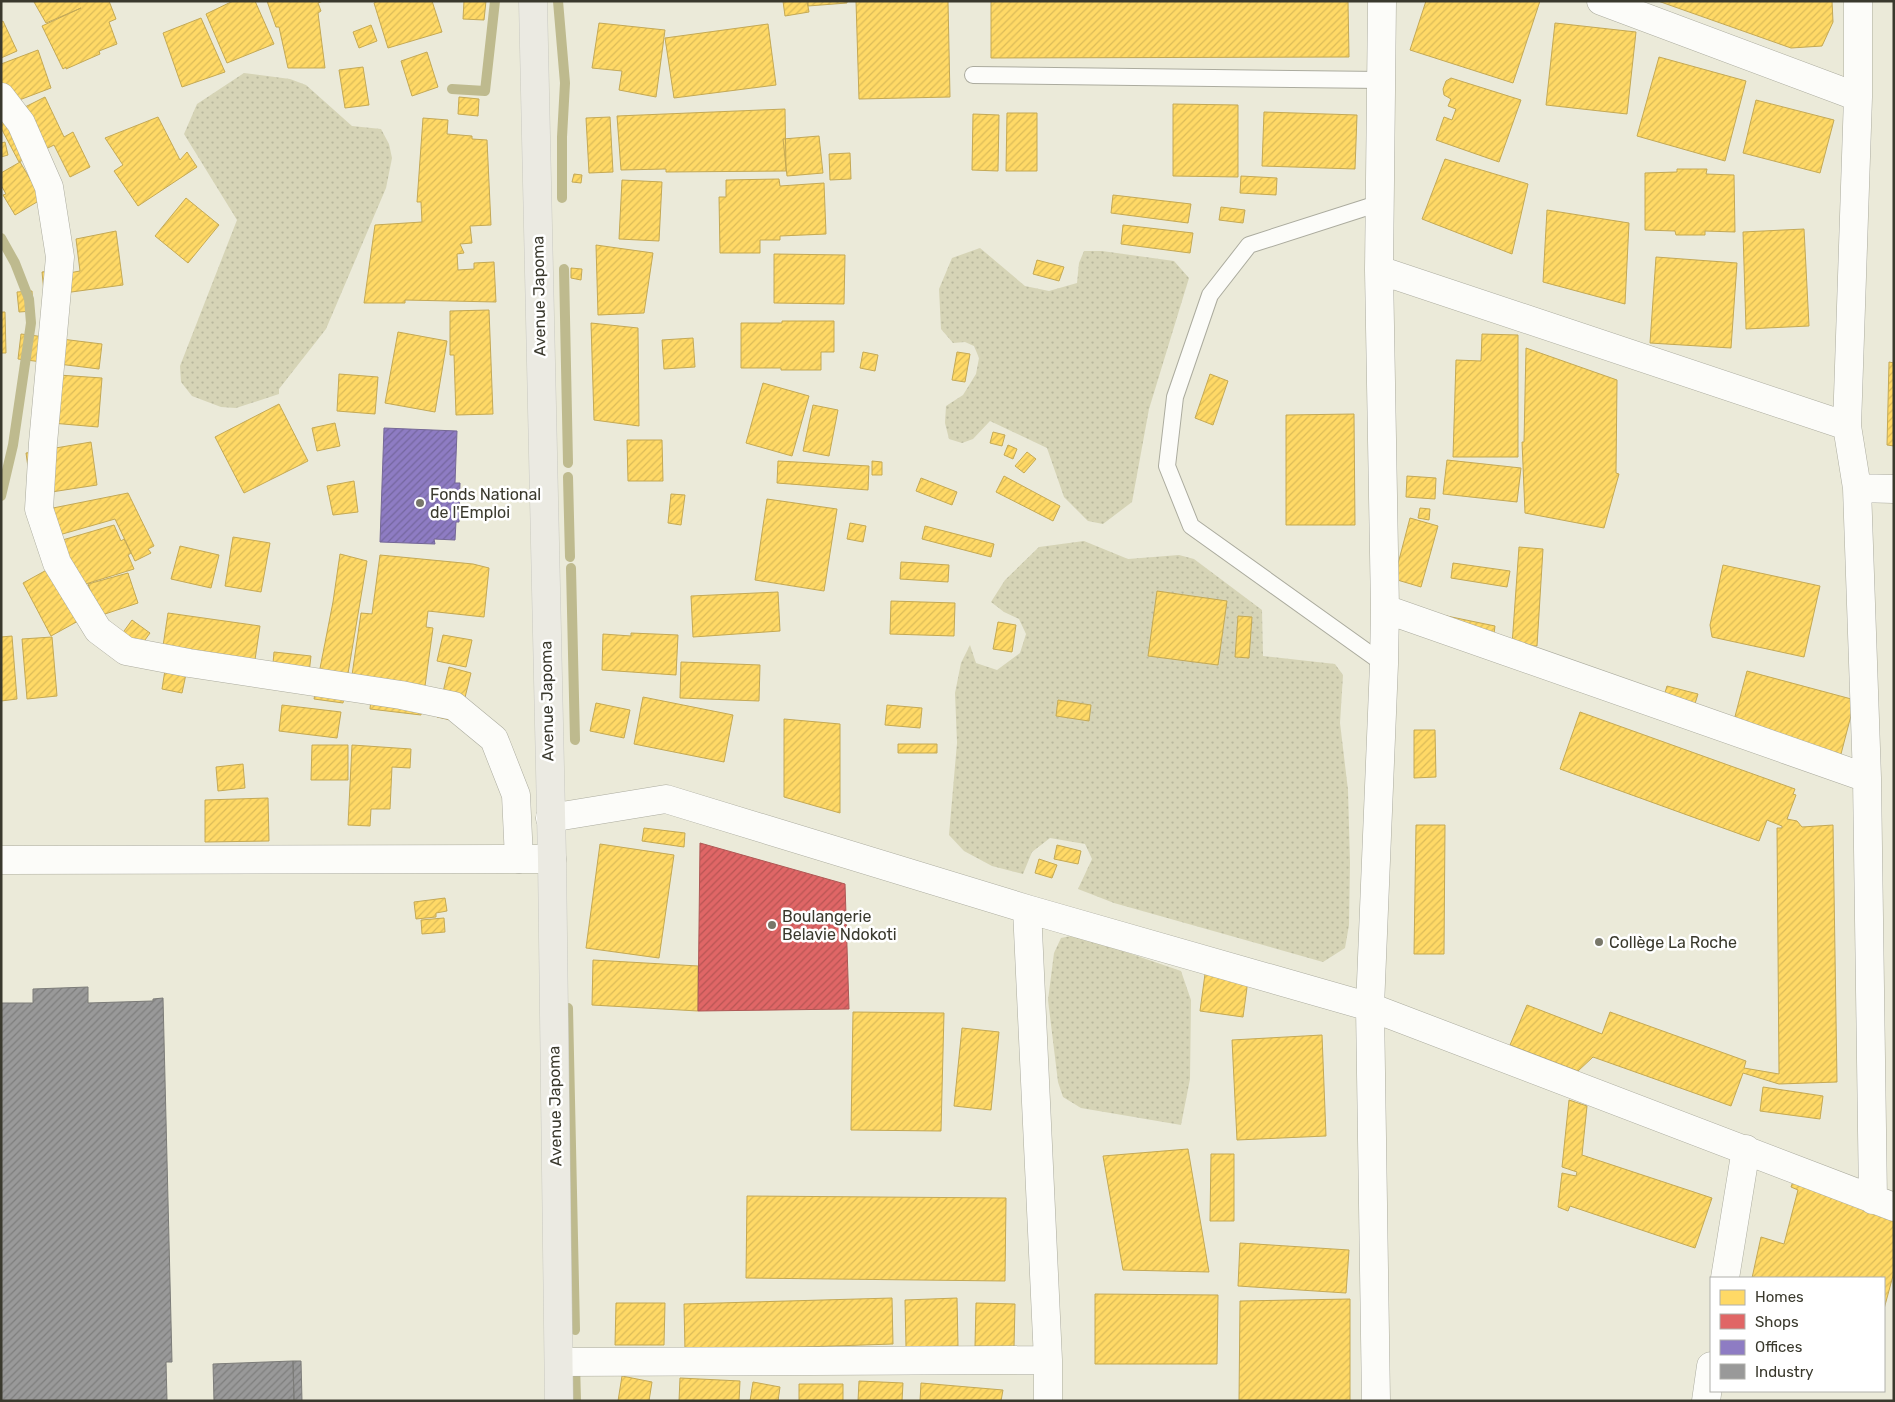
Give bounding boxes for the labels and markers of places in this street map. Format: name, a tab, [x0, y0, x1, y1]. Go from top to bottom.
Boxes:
place label: Fonds National de l'Emploi	[430, 485, 541, 522]
marker: Fonds National de l'Emploi	[414, 497, 426, 509]
place label: Boulangerie Belavie Ndokoti	[782, 907, 897, 944]
marker: Boulangerie Belavie Ndokoti	[766, 919, 778, 931]
place label: Collège La Roche	[1609, 933, 1737, 952]
marker: Collège La Roche	[1593, 936, 1605, 948]

